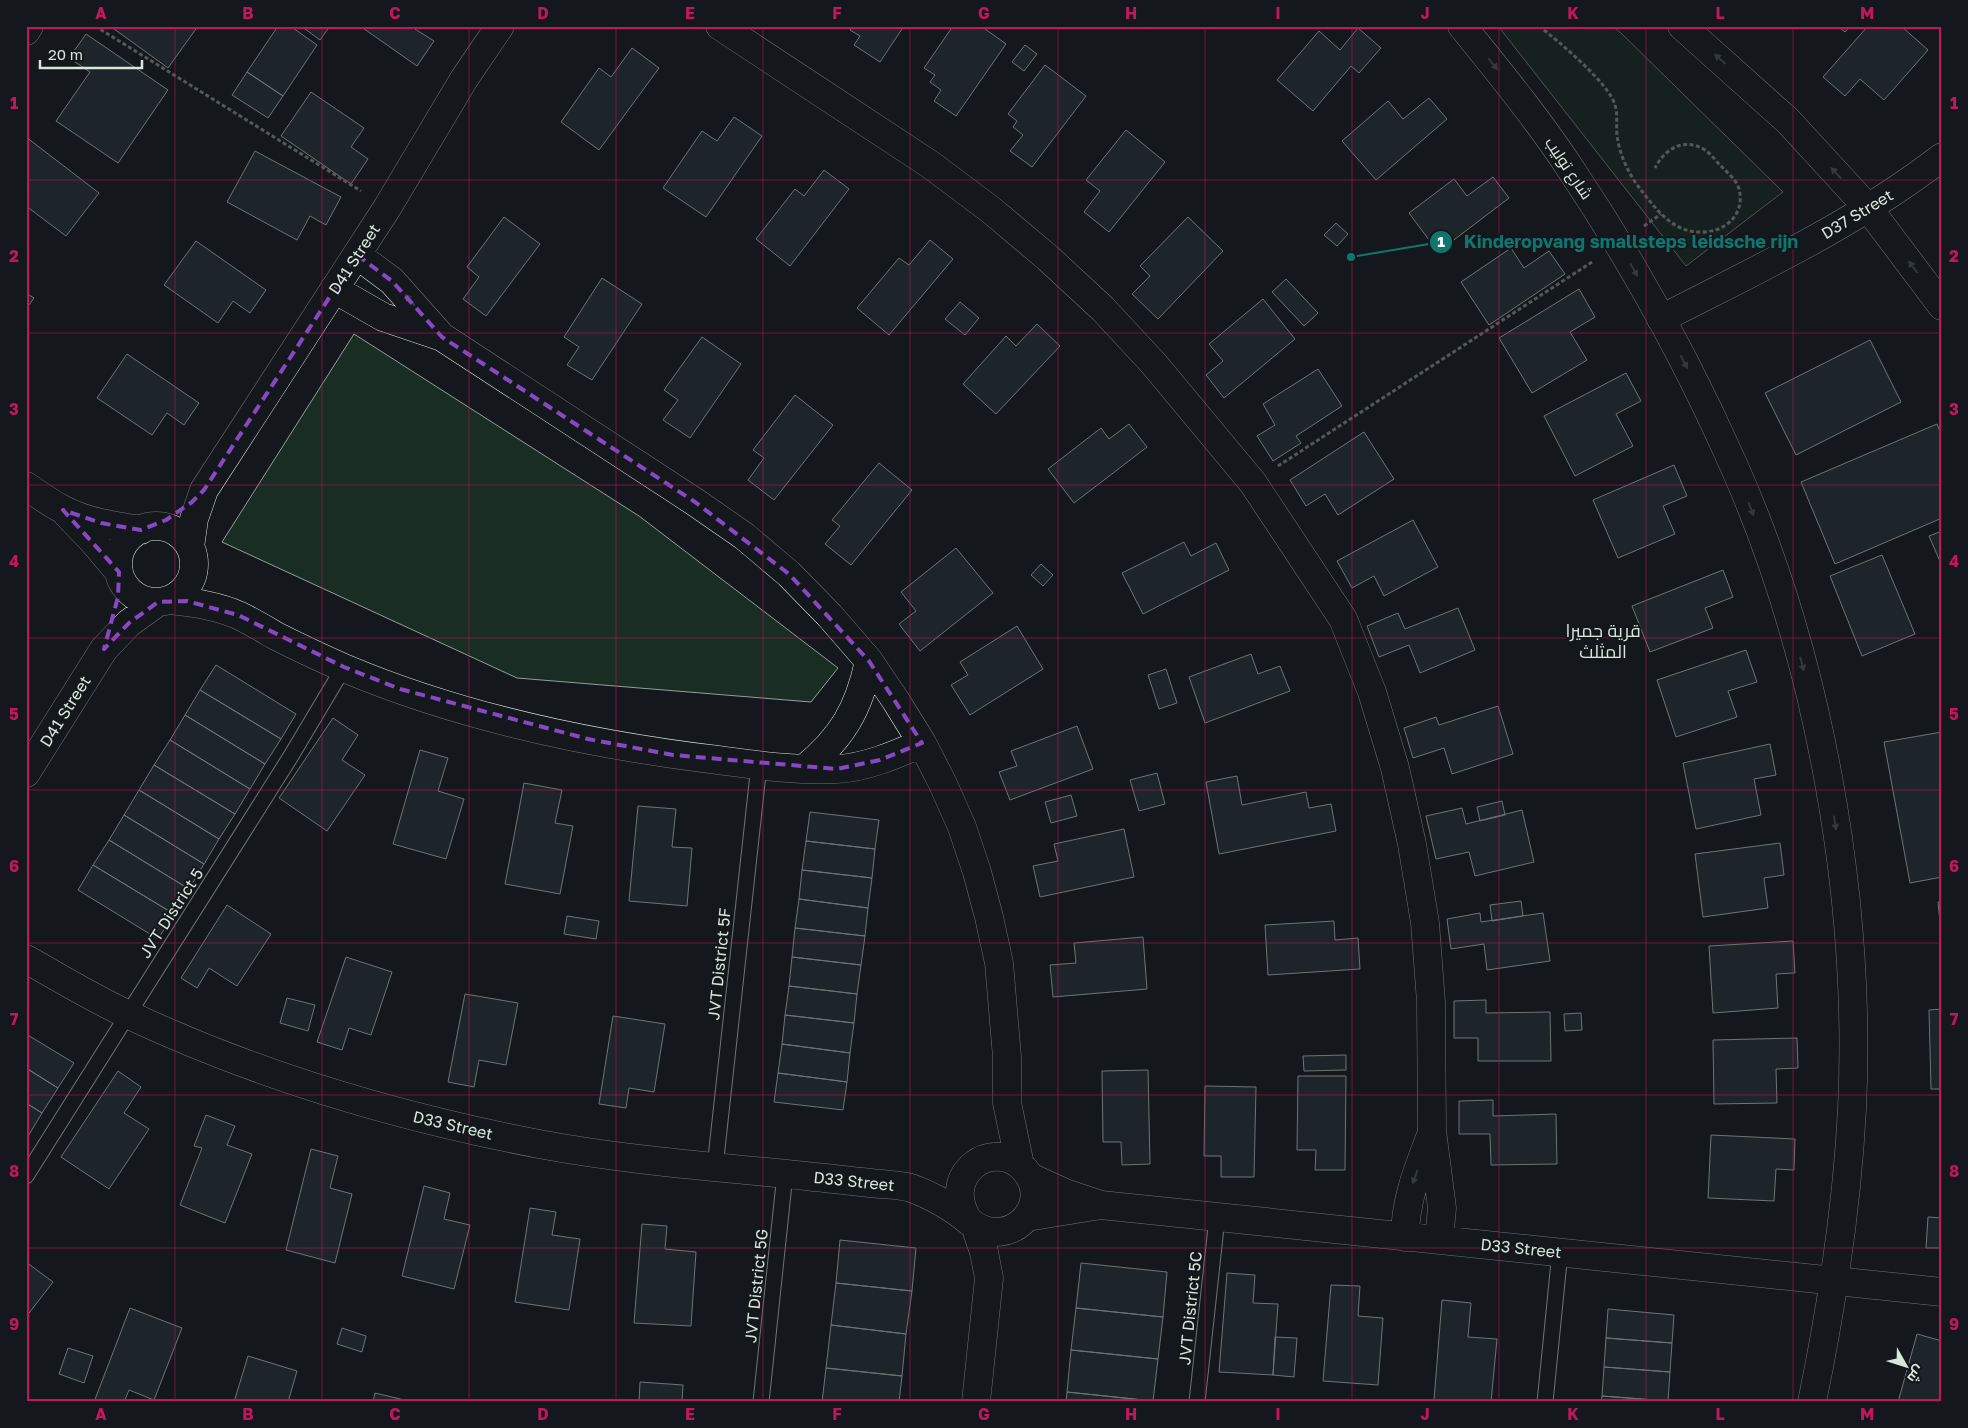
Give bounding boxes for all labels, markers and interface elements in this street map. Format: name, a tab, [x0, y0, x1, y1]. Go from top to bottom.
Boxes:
text: A	[95, 3, 107, 23]
text: B	[242, 3, 254, 23]
text: C	[389, 3, 401, 23]
text: D	[537, 3, 549, 23]
text: E	[685, 3, 695, 23]
text: F	[832, 3, 842, 23]
text: G	[978, 3, 990, 23]
text: H	[1125, 3, 1137, 23]
text: I	[1275, 3, 1281, 23]
text: J	[1420, 3, 1430, 23]
text: K	[1567, 3, 1579, 23]
text: L	[1715, 3, 1725, 23]
text: M	[1860, 3, 1874, 23]
scale bar	[40, 38, 142, 70]
text: 20 m	[48, 45, 83, 63]
one-way arrow	[1715, 53, 1727, 65]
one-way arrow	[1487, 57, 1498, 70]
text: 1	[10, 93, 18, 113]
text: 1	[1950, 93, 1958, 113]
street label: شارع توليب	[1539, 133, 1597, 204]
one-way arrow	[1830, 167, 1842, 179]
street label: D37 Street	[1817, 185, 1897, 243]
street label: D41 Street	[324, 220, 384, 298]
callout: Kinderopvang smallsteps leidsche rijn	[1428, 225, 1808, 258]
text: Kinderopvang smallsteps leidsche rijn	[1464, 230, 1798, 252]
text: 1	[1437, 232, 1445, 250]
text: 2	[9, 246, 19, 266]
text: 2	[1949, 246, 1959, 266]
one-way arrow	[1908, 260, 1918, 274]
one-way arrow	[1629, 264, 1638, 277]
one-way arrow	[404, 295, 416, 307]
one-way arrow	[1680, 354, 1688, 369]
text: 3	[9, 399, 19, 419]
text: 3	[1949, 399, 1959, 419]
one-way arrow	[1748, 502, 1755, 517]
text: 4	[9, 551, 19, 571]
text: 4	[1949, 551, 1959, 571]
district label: قرية جميرا المثلث	[1565, 619, 1641, 662]
one-way arrow	[1798, 656, 1806, 671]
street label: D41 Street	[35, 672, 95, 750]
text: 5	[9, 704, 19, 724]
text: 5	[1949, 704, 1959, 724]
one-way arrow	[1831, 815, 1839, 831]
text: 6	[9, 856, 19, 876]
text: 6	[1949, 856, 1959, 876]
street label: JVT District 5	[134, 864, 208, 962]
street label: JVT District 5F	[703, 907, 735, 1021]
text: 7	[10, 1009, 19, 1029]
text: 7	[1950, 1009, 1959, 1029]
street label: D33 Street	[411, 1106, 495, 1144]
text: 8	[9, 1161, 19, 1181]
text: 8	[1949, 1161, 1959, 1181]
street label: D33 Street	[813, 1167, 895, 1195]
one-way arrow	[1411, 1170, 1419, 1185]
street label: JVT District 5G	[740, 1228, 772, 1344]
street label: D33 Street	[1480, 1234, 1562, 1262]
street label: JVT District 5C	[1174, 1250, 1206, 1366]
text: 9	[9, 1314, 19, 1334]
text: 9	[1949, 1314, 1959, 1334]
north arrow	[1880, 1340, 1930, 1390]
text: ش	[1903, 1362, 1929, 1387]
text: A	[95, 1404, 107, 1424]
text: B	[242, 1404, 254, 1424]
text: C	[389, 1404, 401, 1424]
text: D	[537, 1404, 549, 1424]
text: E	[685, 1404, 695, 1424]
text: F	[832, 1404, 842, 1424]
text: G	[978, 1404, 990, 1424]
text: H	[1125, 1404, 1137, 1424]
text: I	[1275, 1404, 1281, 1424]
text: J	[1420, 1404, 1430, 1424]
text: K	[1567, 1404, 1579, 1424]
text: L	[1715, 1404, 1725, 1424]
text: M	[1860, 1404, 1874, 1424]

